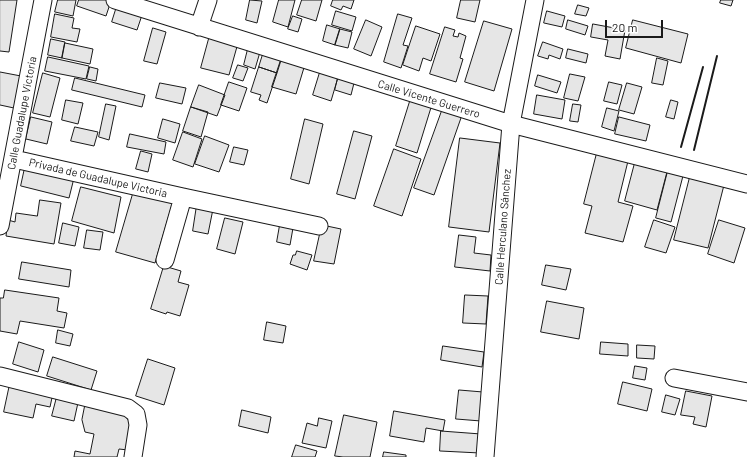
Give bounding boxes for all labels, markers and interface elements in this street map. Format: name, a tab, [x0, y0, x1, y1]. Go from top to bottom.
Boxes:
scale bar	[607, 12, 665, 38]
text: 20 m	[612, 20, 638, 34]
street label: Calle Guadalupe Victoria	[5, 55, 39, 171]
street label: Calle Vicente Guerrero	[376, 77, 482, 121]
street label: Privada de Guadalupe Victoria	[28, 156, 168, 200]
street label: Calle Herculano Sánchez	[492, 169, 514, 285]

